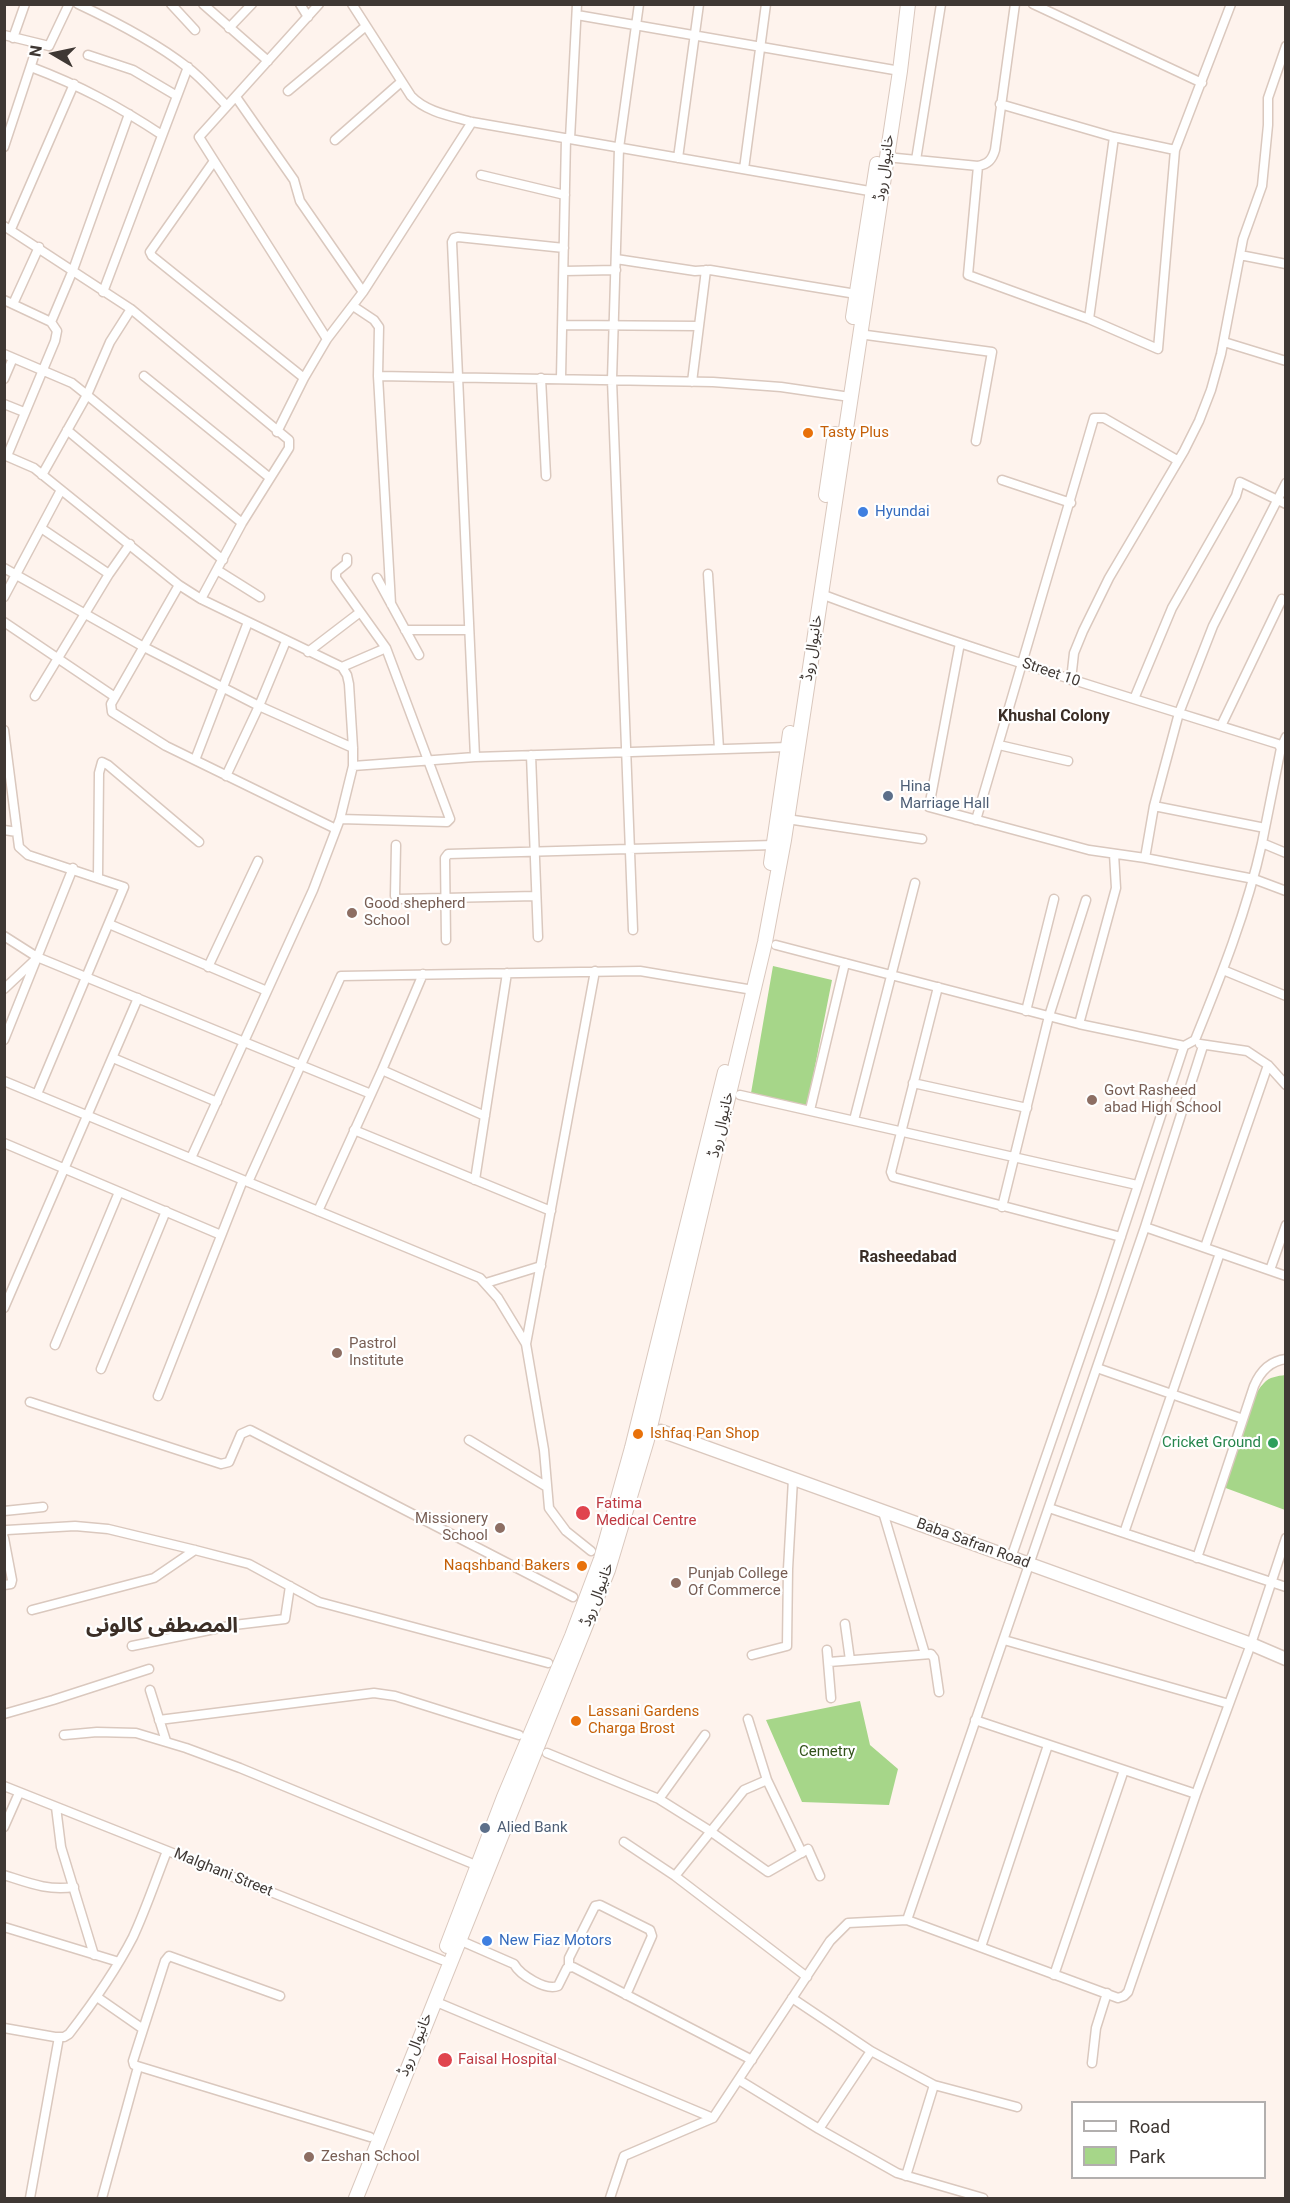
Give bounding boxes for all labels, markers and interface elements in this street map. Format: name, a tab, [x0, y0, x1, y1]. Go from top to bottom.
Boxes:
north arrow	[24, 24, 84, 84]
text: N	[25, 44, 46, 58]
street label: خانیوال روڈ	[871, 134, 899, 202]
place label: Tasty Plus	[820, 424, 889, 442]
marker: Tasty Plus	[801, 426, 815, 440]
place label: Hyundai	[875, 503, 930, 521]
marker: Hyundai	[856, 505, 870, 519]
street label: خانیوال روڈ	[799, 614, 827, 682]
street label: Street 10	[1020, 655, 1082, 691]
district label: Khushal Colony	[998, 707, 1110, 727]
place label: Hina Marriage Hall	[900, 778, 989, 813]
marker: Hina Marriage Hall	[881, 789, 895, 803]
place label: Good shepherd School	[364, 895, 466, 930]
marker: Good shepherd School	[345, 906, 359, 920]
place label: Govt Rasheed abad High School	[1104, 1082, 1221, 1117]
street label: خانیوال روڈ	[706, 1090, 738, 1160]
marker: Govt Rasheed abad High School	[1085, 1093, 1099, 1107]
district label: Rasheedabad	[859, 1248, 957, 1268]
place label: Pastrol Institute	[349, 1335, 404, 1370]
marker: Pastrol Institute	[330, 1346, 344, 1360]
place label: Ishfaq Pan Shop	[650, 1425, 759, 1443]
marker: Ishfaq Pan Shop	[631, 1427, 645, 1441]
place label: Cricket Ground	[1162, 1434, 1261, 1452]
marker: Cricket Ground	[1266, 1436, 1280, 1450]
place label: Fatima Medical Centre	[596, 1495, 696, 1530]
marker: Fatima Medical Centre	[574, 1504, 592, 1522]
place label: Missionery School	[415, 1510, 488, 1545]
street label: Baba Safran Road	[914, 1515, 1032, 1573]
marker: Missionery School	[493, 1521, 507, 1535]
place label: Naqshband Bakers	[444, 1557, 570, 1575]
marker: Naqshband Bakers	[575, 1559, 589, 1573]
street label: خانیوال روڈ	[578, 1561, 618, 1629]
place label: Punjab College Of Commerce	[688, 1565, 788, 1600]
marker: Punjab College Of Commerce	[669, 1576, 683, 1590]
district label: المصطفی کالونی	[86, 1614, 238, 1640]
place label: Lassani Gardens Charga Brost	[588, 1703, 699, 1738]
marker: Lassani Gardens Charga Brost	[569, 1714, 583, 1728]
park label: Cemetry	[799, 1743, 855, 1761]
place label: Alied Bank	[497, 1819, 568, 1837]
marker: Alied Bank	[478, 1821, 492, 1835]
street label: Malghani Street	[171, 1845, 275, 1901]
place label: New Fiaz Motors	[499, 1932, 612, 1950]
marker: New Fiaz Motors	[480, 1934, 494, 1948]
street label: خانیوال روڈ	[395, 2011, 437, 2079]
marker: Faisal Hospital	[436, 2051, 454, 2069]
place label: Faisal Hospital	[458, 2051, 557, 2069]
legend	[1071, 2101, 1266, 2179]
text: Road	[1129, 2116, 1170, 2137]
text: Park	[1129, 2146, 1165, 2167]
place label: Zeshan School	[321, 2148, 420, 2166]
marker: Zeshan School	[302, 2150, 316, 2164]

